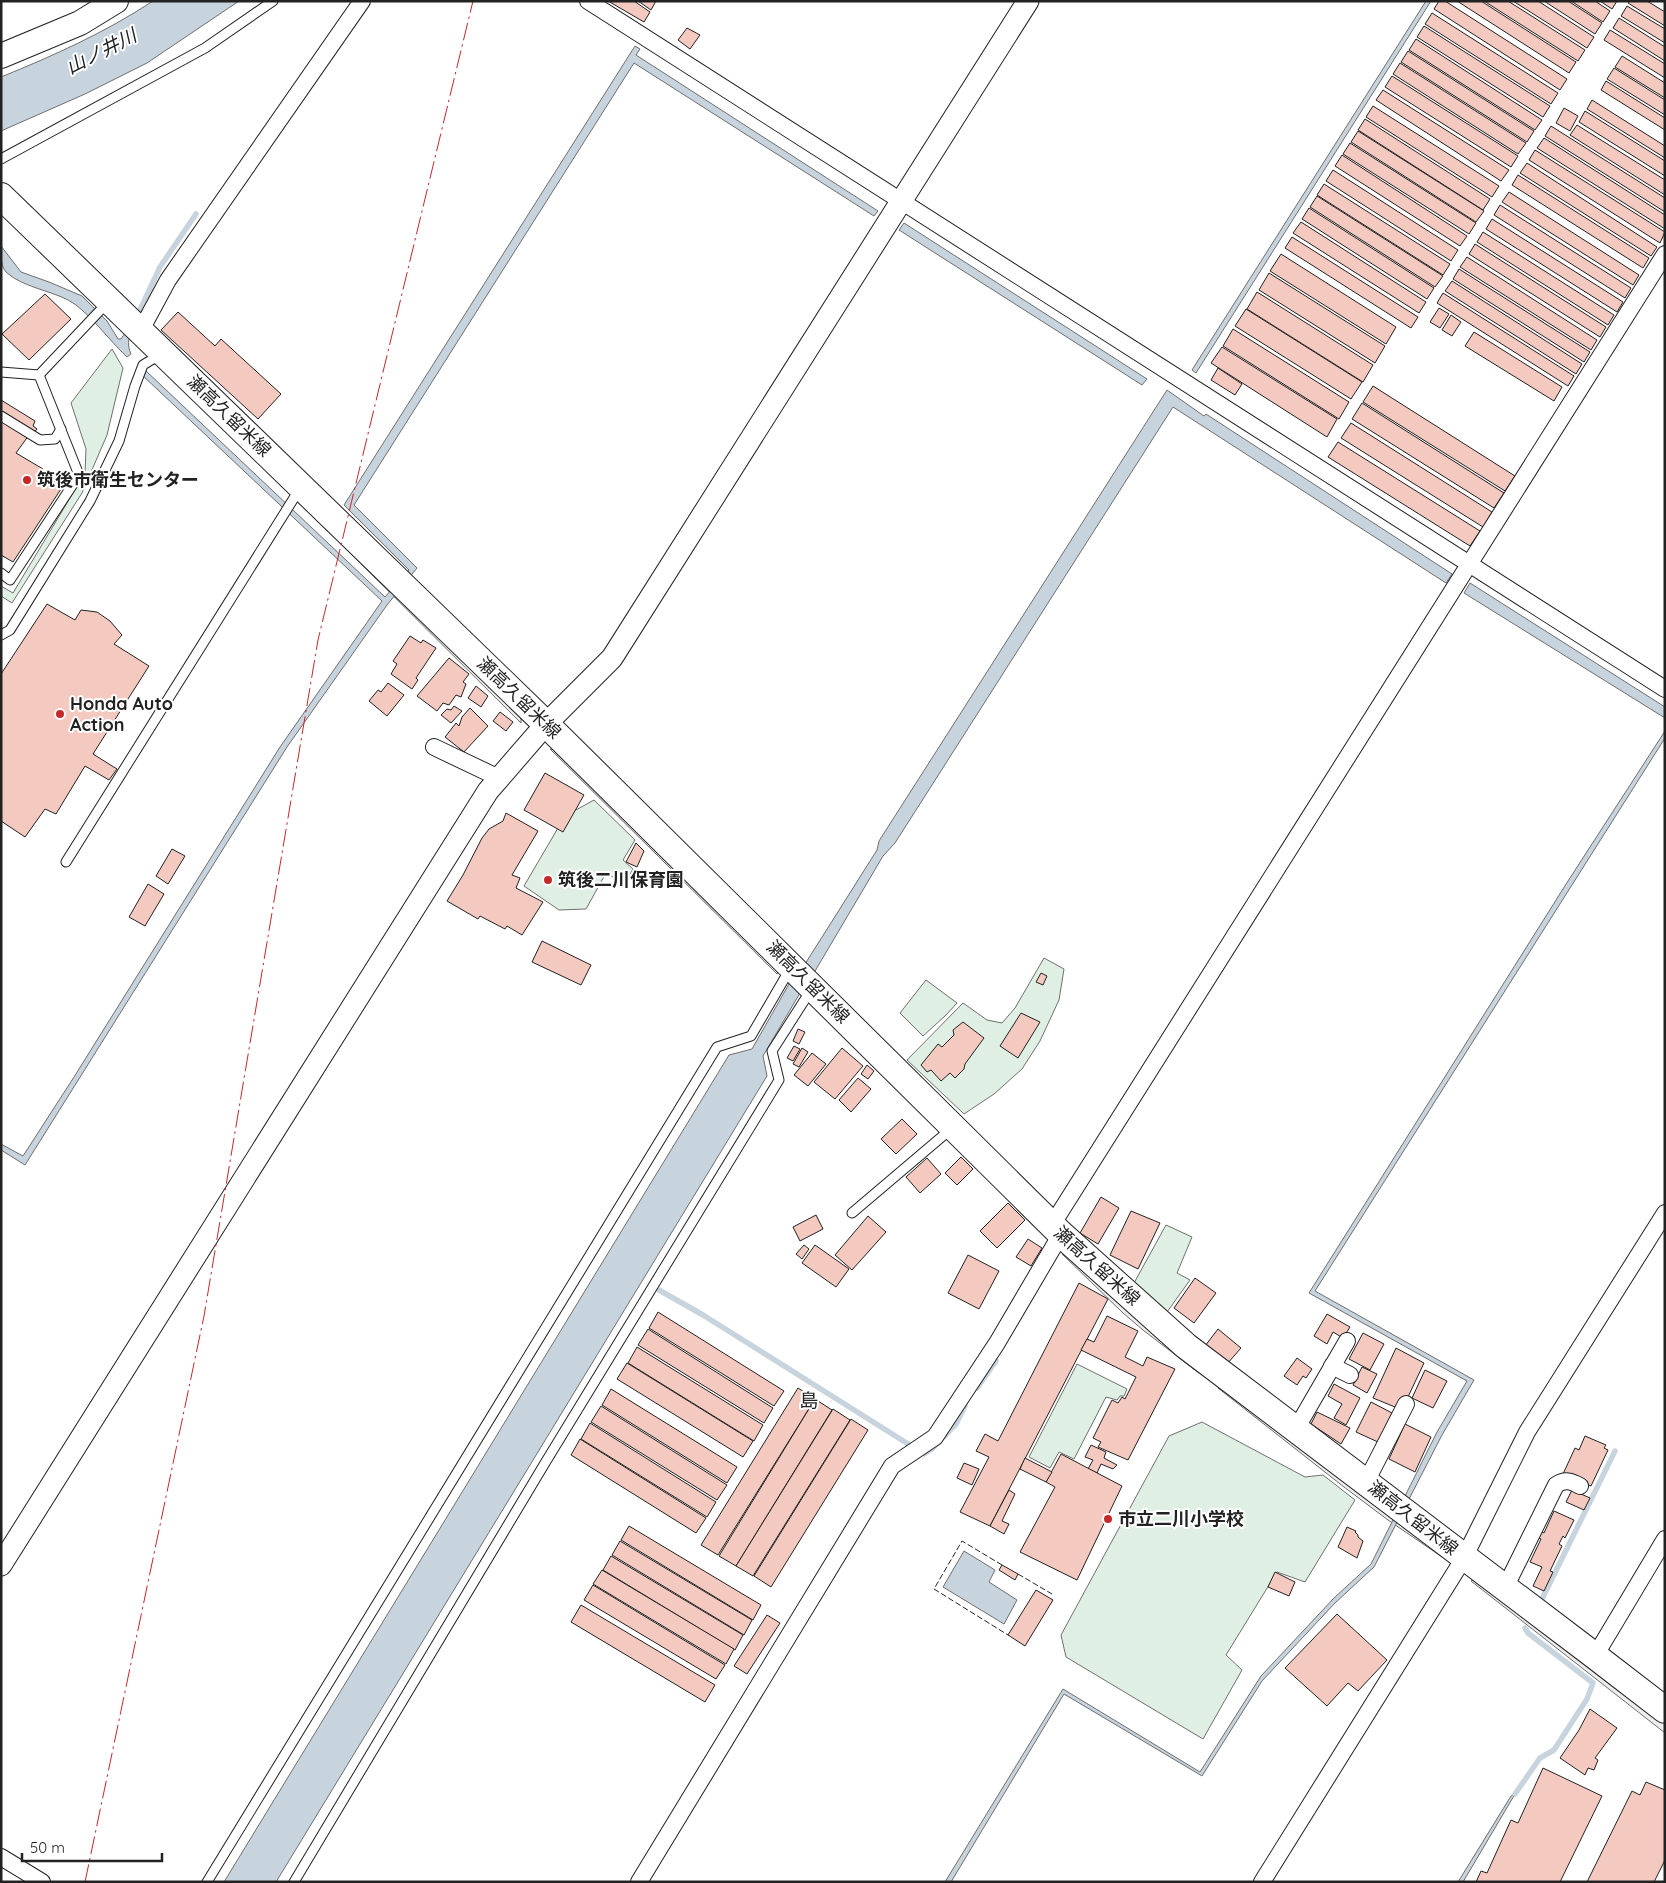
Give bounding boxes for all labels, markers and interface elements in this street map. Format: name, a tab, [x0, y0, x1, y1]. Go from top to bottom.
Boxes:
water label: 山ノ井川	[62, 22, 142, 79]
street label: 瀬高久留米線	[183, 370, 276, 461]
place label: 筑後市衛生センター	[37, 468, 199, 491]
marker: 筑後市衛生センター	[21, 474, 33, 486]
street label: 瀬高久留米線	[473, 652, 566, 743]
place label: Honda Auto Action	[70, 692, 173, 736]
marker: Honda Auto Action	[54, 708, 66, 720]
place label: 筑後二川保育園	[558, 868, 684, 891]
marker: 筑後二川保育園	[542, 874, 554, 886]
street label: 瀬高久留米線	[762, 935, 855, 1028]
street label: 瀬高久留米線	[1050, 1221, 1145, 1310]
district label: 島	[799, 1388, 819, 1412]
street label: 瀬高久留米線	[1364, 1475, 1463, 1560]
place label: 市立二川小学校	[1118, 1507, 1244, 1530]
marker: 市立二川小学校	[1102, 1513, 1114, 1525]
scale bar	[22, 1830, 162, 1862]
text: 50 m	[30, 1838, 65, 1857]

